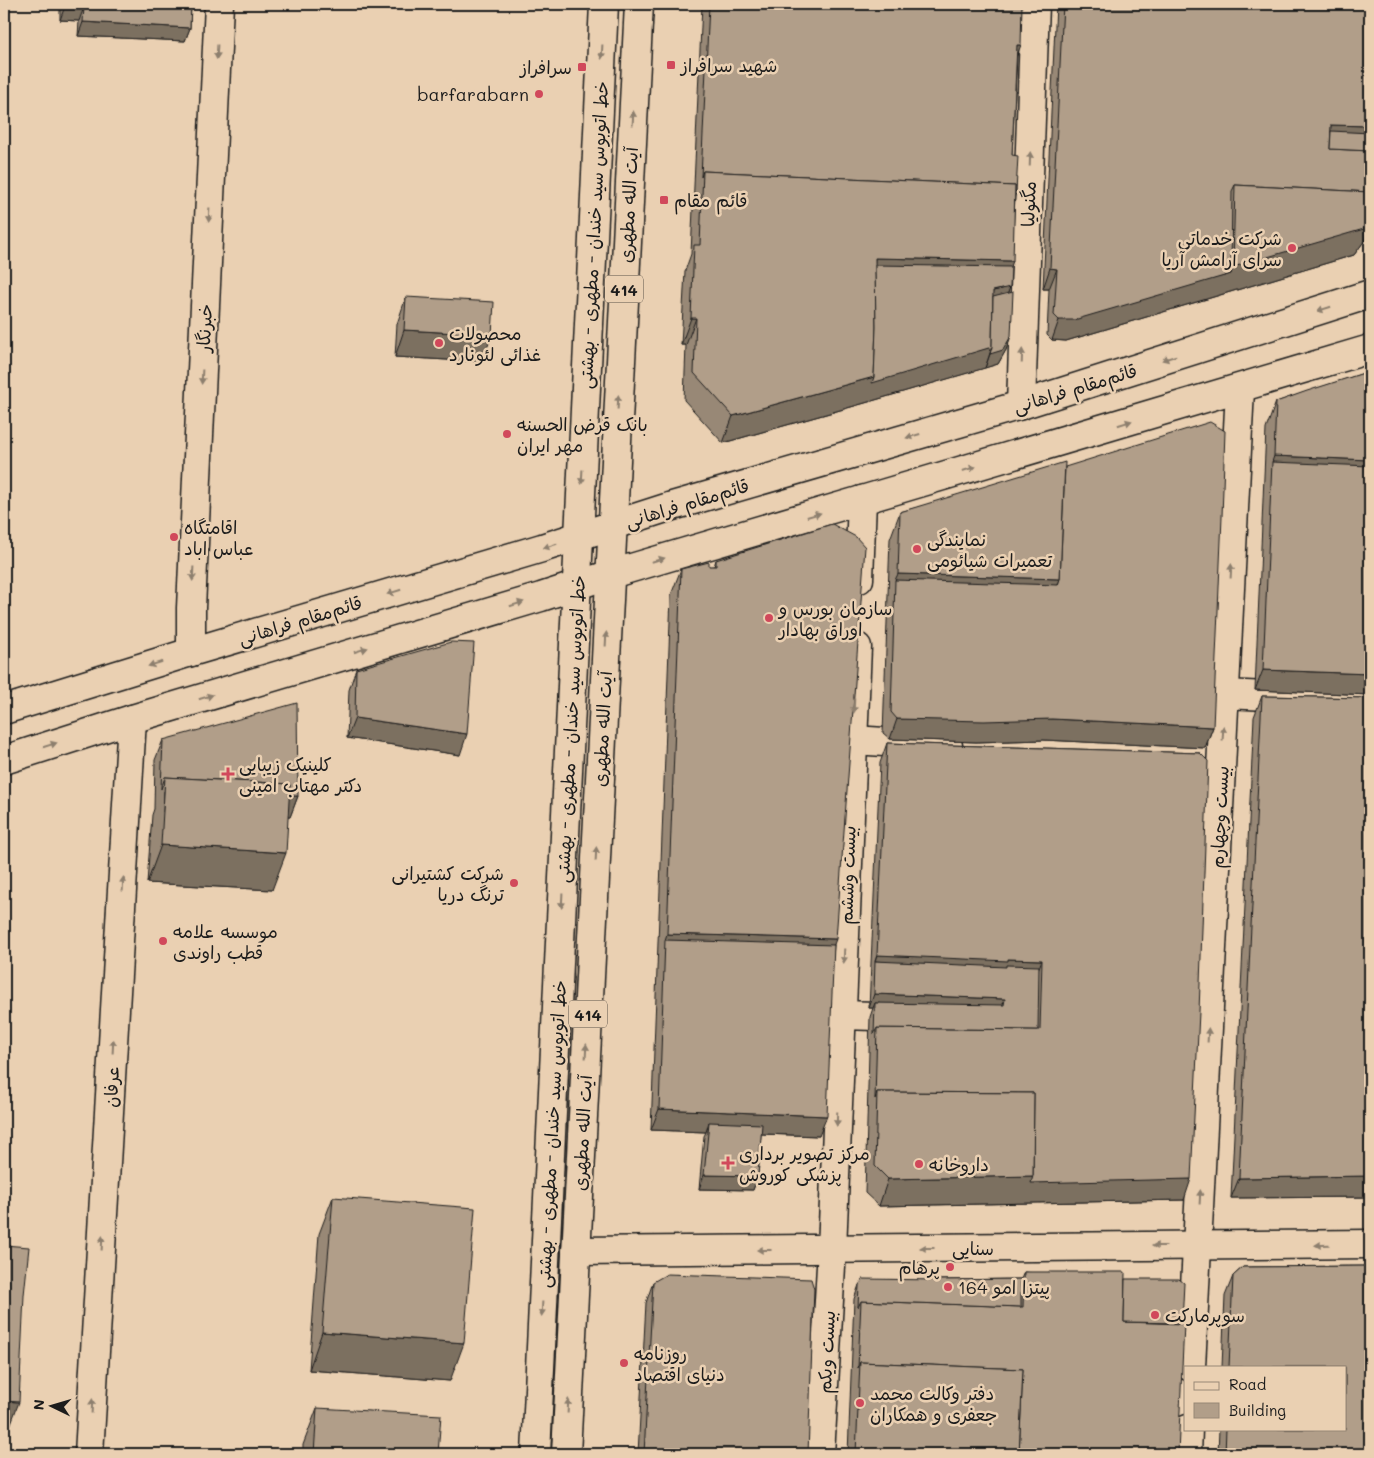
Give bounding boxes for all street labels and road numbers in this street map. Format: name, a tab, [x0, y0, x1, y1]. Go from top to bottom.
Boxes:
street label: خط اتوبوس سید خندان - مطهری - بهشتی	[573, 80, 613, 390]
street label: آیت الله مطهری	[613, 145, 643, 264]
street label: مگنولیا	[1015, 181, 1042, 227]
road number: 414	[605, 276, 643, 302]
street label: خبرنگار	[191, 303, 217, 355]
street label: قائم‌مقام فراهانی	[1010, 358, 1141, 421]
street label: قائم‌مقام فراهانی	[622, 473, 753, 536]
street label: خط اتوبوس سید خندان - مطهری - بهشتی	[550, 574, 590, 884]
street label: قائم‌مقام فراهانی	[235, 590, 366, 653]
street label: آیت الله مطهری	[587, 669, 617, 788]
street label: بیست وچهارم	[1204, 765, 1237, 869]
street label: بیست وششم	[833, 825, 864, 925]
street label: خط اتوبوس سید خندان - مطهری - بهشتی	[531, 979, 571, 1289]
road number: 414	[569, 1001, 607, 1028]
street label: عرفان	[98, 1066, 124, 1108]
street label: آیت الله مطهری	[567, 1073, 597, 1192]
street label: سنایی	[952, 1236, 994, 1260]
street label: بیست ویکم	[812, 1310, 843, 1394]

